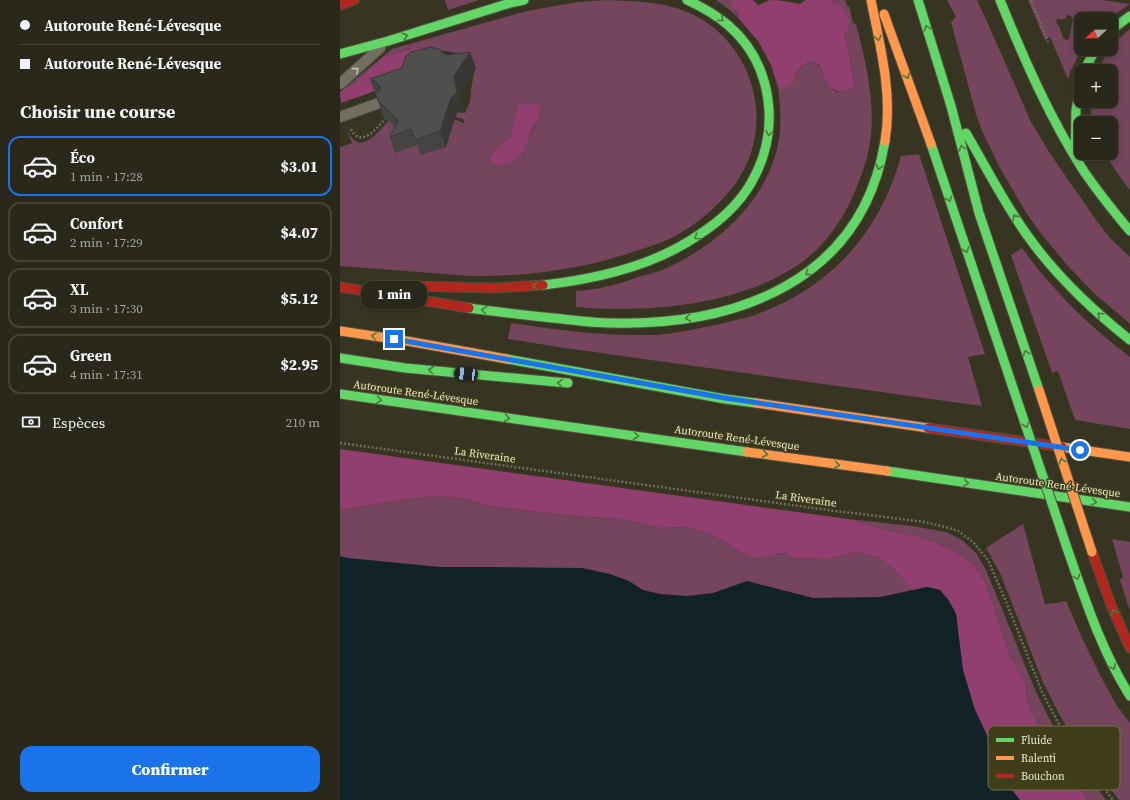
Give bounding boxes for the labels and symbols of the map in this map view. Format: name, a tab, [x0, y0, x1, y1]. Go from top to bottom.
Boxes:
north arrow	[1074, 12, 1118, 56]
one-way arrow	[716, 14, 723, 21]
one-way arrow	[923, 25, 932, 32]
one-way arrow	[401, 32, 408, 41]
one-way arrow	[873, 35, 882, 41]
one-way arrow	[351, 68, 358, 75]
one-way arrow	[902, 72, 910, 79]
one-way arrow	[764, 130, 773, 136]
one-way arrow	[958, 145, 967, 152]
one-way arrow	[875, 163, 884, 170]
one-way arrow	[945, 195, 953, 202]
one-way arrow	[1012, 214, 1020, 221]
one-way arrow	[695, 232, 702, 239]
one-way arrow	[962, 246, 970, 253]
one-way arrow	[806, 268, 813, 275]
callout: 1 min	[361, 281, 427, 309]
one-way arrow	[532, 281, 538, 290]
one-way arrow	[481, 305, 488, 314]
one-way arrow	[685, 313, 691, 322]
one-way arrow	[1097, 313, 1105, 320]
route end	[385, 330, 403, 348]
one-way arrow	[370, 332, 377, 341]
one-way arrow	[1022, 350, 1031, 357]
one-way arrow	[428, 366, 434, 375]
car	[453, 367, 479, 381]
street label: Autoroute René-Lévesque	[353, 377, 480, 409]
one-way arrow	[557, 378, 564, 387]
one-way arrow	[376, 395, 382, 404]
one-way arrow	[504, 413, 510, 422]
one-way arrow	[1021, 421, 1030, 428]
street label: Autoroute René-Lévesque	[674, 422, 801, 454]
one-way arrow	[633, 431, 639, 440]
route start	[1071, 441, 1089, 459]
street label: La Riveraine	[453, 443, 517, 467]
one-way arrow	[762, 449, 768, 458]
one-way arrow	[1058, 458, 1067, 465]
one-way arrow	[834, 460, 840, 469]
street label: Autoroute René-Lévesque	[995, 469, 1122, 501]
one-way arrow	[963, 478, 969, 487]
street label: La Riveraine	[774, 487, 838, 511]
one-way arrow	[1091, 497, 1097, 506]
one-way arrow	[1073, 573, 1081, 580]
one-way arrow	[1111, 609, 1119, 616]
one-way arrow	[1108, 662, 1116, 670]
legend	[988, 726, 1120, 790]
text: Fluide	[1021, 733, 1052, 748]
text: Ralenti	[1021, 751, 1056, 766]
text: Bouchon	[1021, 769, 1065, 784]

